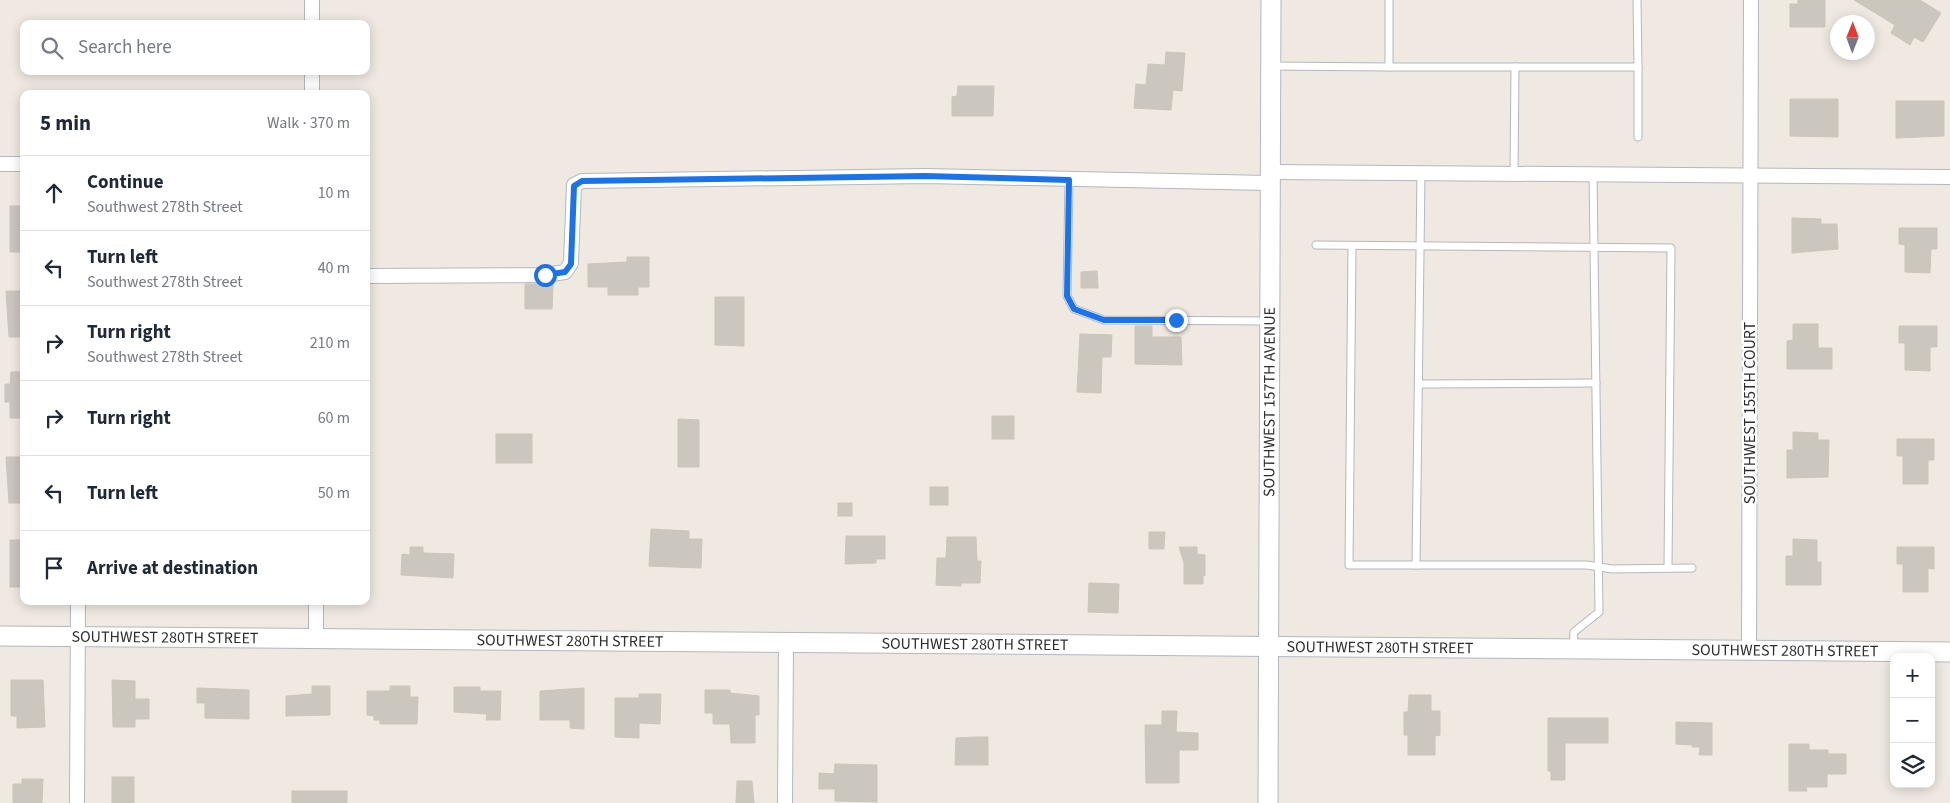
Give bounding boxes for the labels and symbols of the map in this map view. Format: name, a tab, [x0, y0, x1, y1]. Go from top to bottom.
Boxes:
north arrow	[1830, 15, 1875, 60]
route start	[534, 264, 557, 287]
street label: SOUTHWEST 157TH AVENUE	[1258, 307, 1281, 497]
route end	[1165, 309, 1188, 332]
street label: SOUTHWEST 155TH COURT	[1739, 321, 1761, 504]
street label: SOUTHWEST 280TH STREET	[71, 626, 259, 649]
street label: SOUTHWEST 280TH STREET	[476, 629, 664, 653]
street label: SOUTHWEST 280TH STREET	[881, 633, 1069, 656]
street label: SOUTHWEST 280TH STREET	[1286, 636, 1474, 659]
street label: SOUTHWEST 280TH STREET	[1691, 639, 1879, 662]

